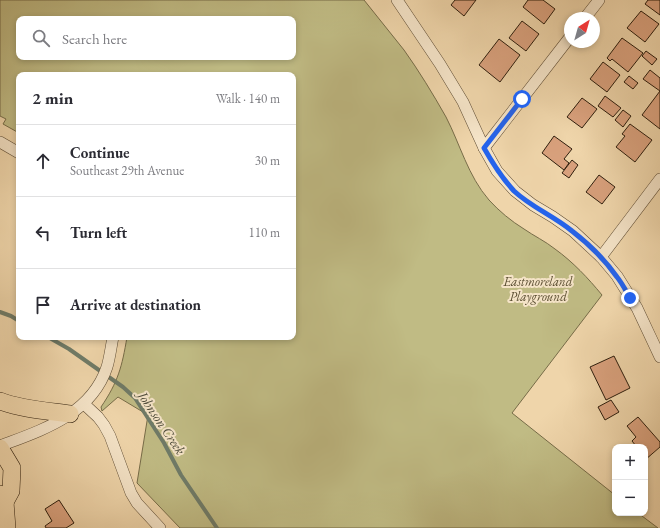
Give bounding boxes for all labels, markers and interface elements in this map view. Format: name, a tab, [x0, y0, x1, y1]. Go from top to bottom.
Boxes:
north arrow	[564, 12, 600, 48]
search box	[16, 16, 296, 60]
icon: search	[30, 27, 52, 49]
text: Search here	[62, 29, 127, 48]
text: 2 min	[32, 87, 73, 109]
text: Walk · 140 m	[216, 90, 280, 107]
route start	[513, 90, 531, 108]
text: Continue	[70, 143, 130, 162]
icon: ahead	[32, 150, 54, 172]
text: 30 m	[255, 152, 280, 169]
text: Southeast 29th Avenue	[70, 162, 184, 179]
icon: left	[32, 222, 54, 244]
text: Turn left	[70, 223, 127, 242]
text: 110 m	[249, 224, 280, 241]
park label: Eastmoreland Playground	[503, 273, 573, 305]
route end	[621, 289, 639, 307]
icon: arrive	[32, 294, 54, 316]
text: Arrive at destination	[70, 295, 201, 314]
water label: Johnson Creek	[133, 385, 190, 459]
map controls	[612, 444, 648, 516]
button: +	[612, 444, 648, 480]
button: −	[612, 480, 648, 516]

